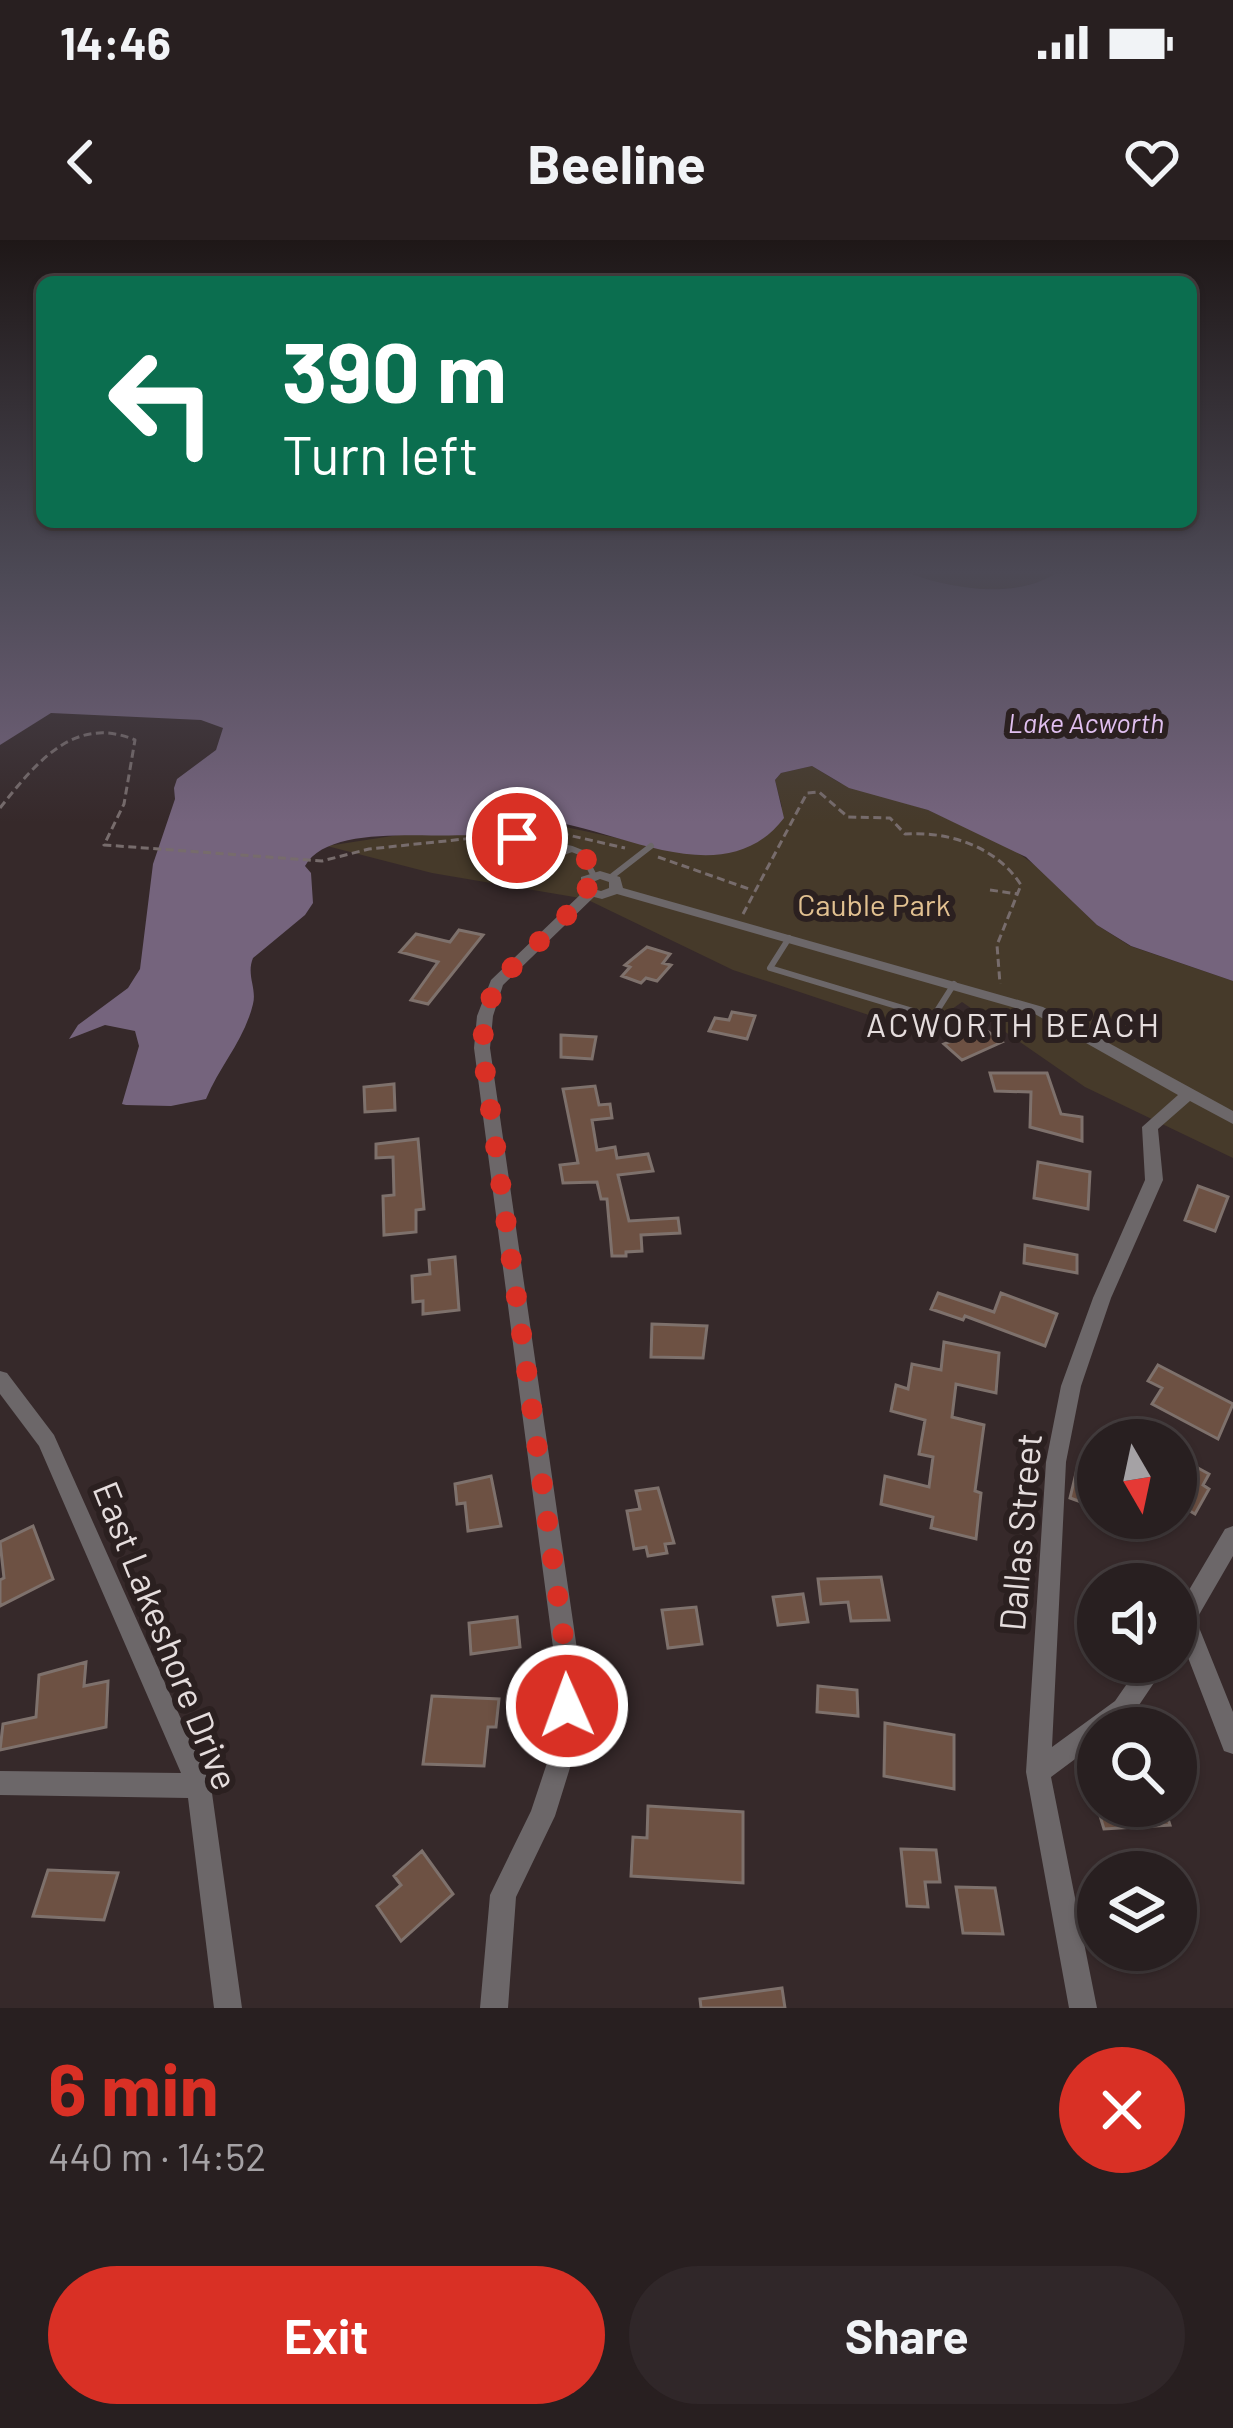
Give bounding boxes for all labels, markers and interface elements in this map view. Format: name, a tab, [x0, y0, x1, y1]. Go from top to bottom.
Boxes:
text: 14:46	[60, 15, 171, 69]
icon: back	[48, 129, 114, 195]
icon: heart	[1119, 129, 1185, 195]
text: Beeline	[527, 130, 706, 195]
text: 390 m	[282, 319, 507, 420]
icon: left	[84, 324, 240, 480]
text: Turn left	[282, 421, 479, 486]
water label: Lake Acworth	[1008, 706, 1164, 738]
pin	[466, 787, 568, 889]
icon: arrive	[484, 805, 550, 871]
park label: Cauble Park	[797, 886, 951, 922]
district label: ACWORTH BEACH	[866, 1004, 1162, 1044]
north arrow	[1077, 1419, 1197, 1539]
map controls	[1077, 1419, 1197, 1971]
street label: Dallas Street	[989, 1431, 1049, 1633]
street label: East Lakeshore Drive	[86, 1475, 248, 1795]
button: sound	[1077, 1563, 1197, 1683]
position arrow	[504, 1643, 630, 1769]
button: search	[1077, 1707, 1197, 1827]
button: layers	[1077, 1851, 1197, 1971]
text: 6 min	[48, 2044, 219, 2130]
button: close	[1059, 2047, 1185, 2173]
text: 440 m · 14:52	[48, 2132, 266, 2179]
button: Exit	[48, 2266, 605, 2404]
button: Share	[629, 2266, 1185, 2404]

